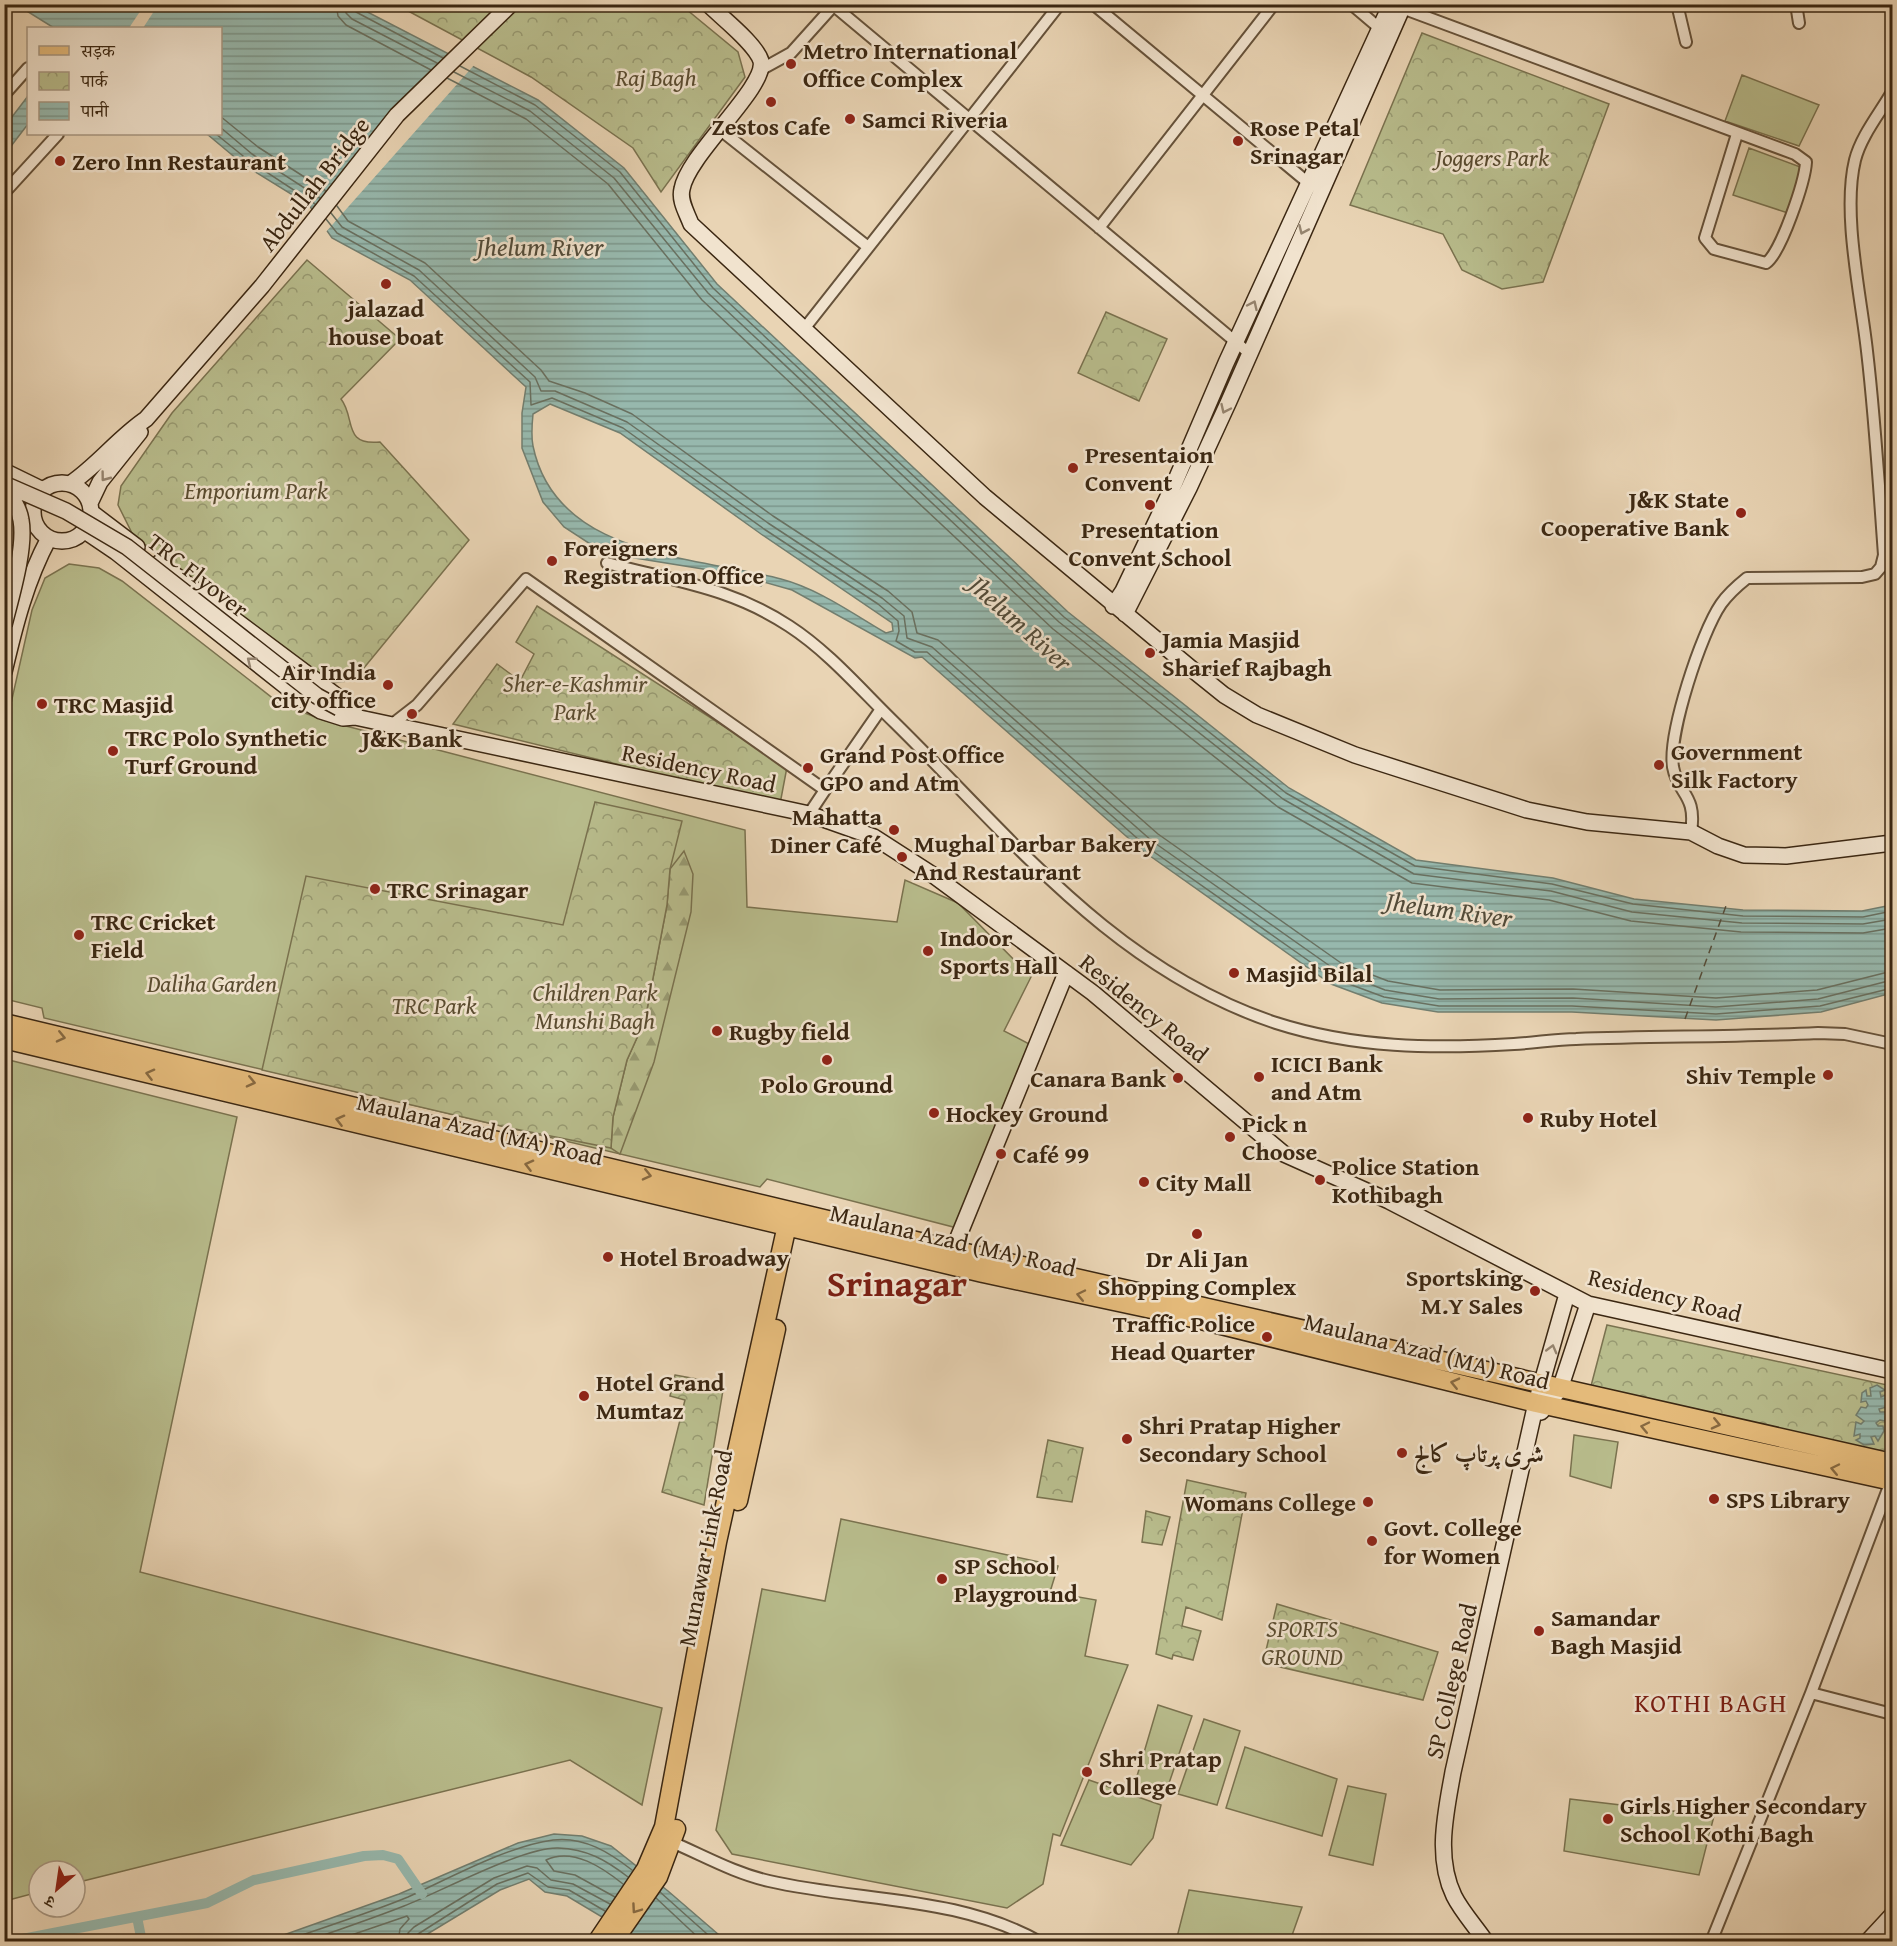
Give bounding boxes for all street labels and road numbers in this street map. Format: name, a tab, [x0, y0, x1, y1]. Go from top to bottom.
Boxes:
street label: Abdullah Bridge	[250, 109, 378, 259]
street label: TRC Flyover	[140, 524, 256, 626]
street label: Residency Road	[619, 735, 780, 801]
street label: Residency Road	[1072, 945, 1216, 1071]
street label: Maulana Azad (MA) Road	[353, 1084, 607, 1174]
street label: Maulana Azad (MA) Road	[826, 1195, 1080, 1285]
street label: Residency Road	[1585, 1259, 1746, 1331]
street label: Maulana Azad (MA) Road	[1301, 1304, 1554, 1398]
street label: Munawar Link Road	[669, 1446, 741, 1649]
street label: SP College Road	[1416, 1600, 1486, 1762]

